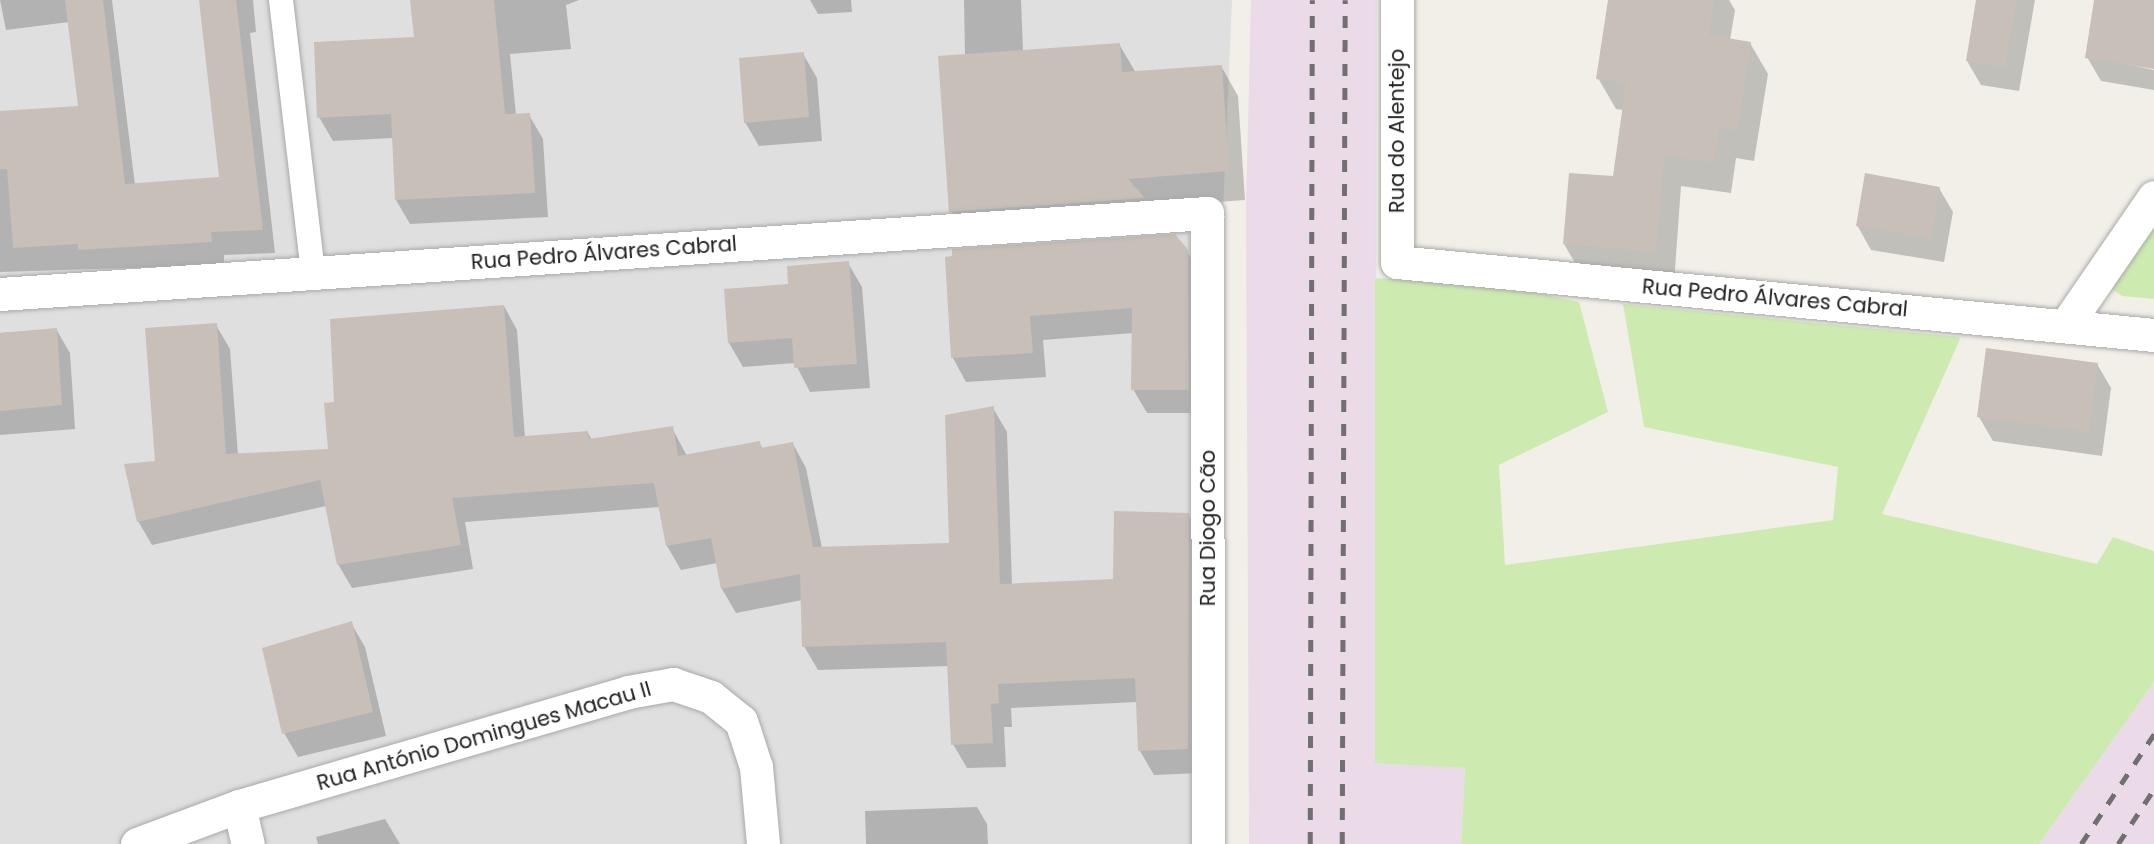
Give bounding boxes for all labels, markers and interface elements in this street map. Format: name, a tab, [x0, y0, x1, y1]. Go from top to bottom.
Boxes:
street label: Rua do Alentejo	[1384, 49, 1410, 213]
street label: Rua Pedro Álvares Cabral	[470, 231, 738, 275]
street label: Rua Pedro Álvares Cabral	[1641, 274, 1909, 322]
street label: Rua Diogo Cão	[1195, 450, 1221, 606]
street label: Rua António Domingues Macau II	[314, 676, 654, 796]

